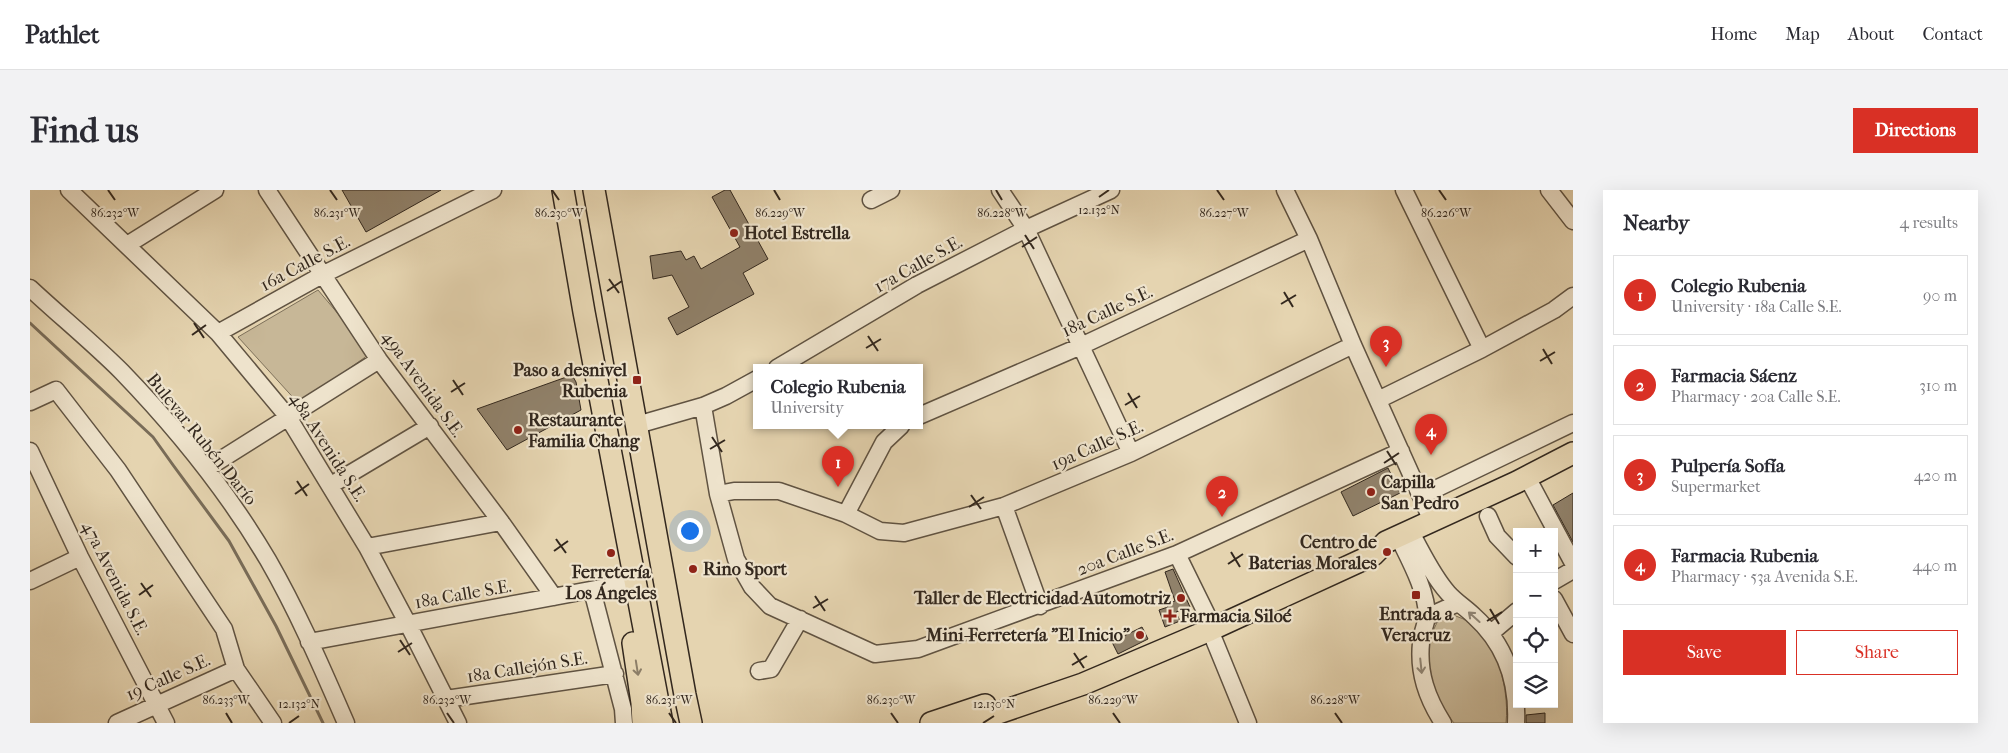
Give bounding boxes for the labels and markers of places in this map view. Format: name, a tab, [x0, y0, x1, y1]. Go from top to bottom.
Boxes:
place label: Hotel Estrella	[744, 223, 851, 244]
marker: Hotel Estrella	[728, 227, 740, 239]
pin: 3	[1370, 326, 1402, 367]
place label: Paso a desnivel Rubenia	[513, 360, 628, 402]
marker: Paso a desnivel Rubenia	[631, 374, 643, 386]
place label: Restaurante Familia Chang	[527, 410, 641, 452]
pin: 4	[1415, 414, 1447, 455]
marker: Restaurante Familia Chang	[512, 424, 524, 436]
pin: 1	[822, 446, 854, 487]
place label: Capilla San Pedro	[1381, 472, 1459, 514]
pin: 2	[1206, 476, 1238, 517]
marker: Capilla San Pedro	[1365, 486, 1377, 498]
place label: Centro de Baterias Morales	[1248, 532, 1377, 574]
marker: Centro de Baterias Morales	[1381, 546, 1393, 558]
marker: Ferretería Los Ángeles	[605, 547, 617, 559]
place label: Rino Sport	[703, 559, 788, 580]
place label: Ferretería Los Ángeles	[565, 562, 657, 604]
marker: Rino Sport	[687, 563, 699, 575]
place label: Taller de Electricidad Automotriz	[913, 588, 1171, 609]
marker: Entrada a Veracruz	[1410, 589, 1422, 601]
marker: Taller de Electricidad Automotriz	[1175, 592, 1187, 604]
place label: Entrada a Veracruz	[1379, 604, 1454, 646]
place label: Farmacia Siloé	[1179, 606, 1292, 627]
marker: Farmacia Siloé	[1164, 610, 1176, 622]
place label: Mini-Ferretería "El Inicio"	[925, 625, 1130, 646]
marker: Mini-Ferretería "El Inicio"	[1134, 629, 1146, 641]

